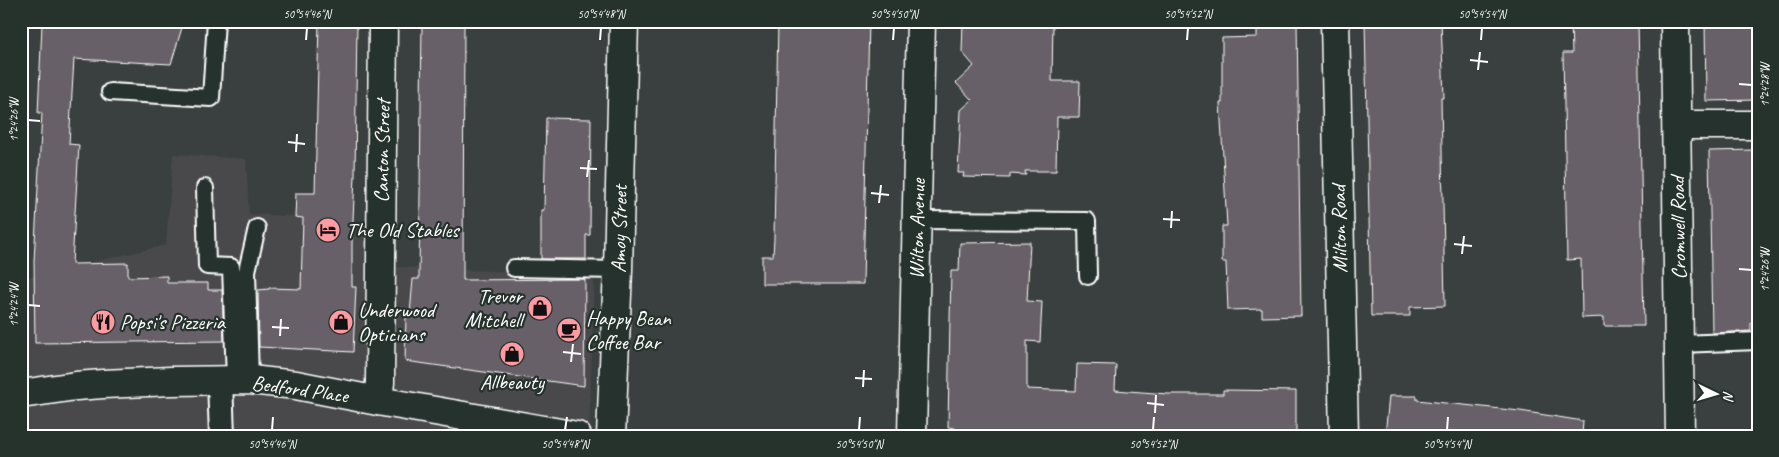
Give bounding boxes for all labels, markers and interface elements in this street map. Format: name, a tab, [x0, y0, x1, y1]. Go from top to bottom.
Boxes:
text: 50°54'46"N	[283, 6, 332, 22]
text: 50°54'48"N	[577, 6, 626, 22]
text: 50°54'50"N	[870, 6, 919, 22]
text: 50°54'52"N	[1164, 6, 1213, 22]
text: 50°54'54"N	[1458, 6, 1507, 22]
text: 1°24'28"W	[1757, 61, 1773, 107]
text: 1°24'26"W	[6, 96, 22, 142]
street label: Canton Street	[368, 96, 396, 203]
street label: Cromwell Road	[1664, 173, 1692, 280]
street label: Wilton Avenue	[903, 177, 931, 279]
street label: Milton Road	[1325, 181, 1353, 273]
street label: Amoy Street	[605, 183, 633, 273]
hotel icon: The Old Stables	[315, 217, 341, 243]
place label: The Old Stables	[346, 217, 460, 243]
text: 1°24'26"W	[1757, 246, 1773, 292]
text: 1°24'24"W	[6, 281, 22, 327]
place label: Trevor Mitchell	[465, 283, 525, 333]
shop icon: Trevor Mitchell	[527, 295, 553, 321]
place label: Underwood Opticians	[358, 297, 438, 347]
place label: Happy Bean Coffee Bar	[586, 305, 671, 355]
restaurant icon: Popsi's Pizzeria	[90, 309, 116, 335]
place label: Popsi's Pizzeria	[120, 309, 227, 335]
shop icon: Underwood Opticians	[328, 309, 354, 335]
cafe icon: Happy Bean Coffee Bar	[556, 317, 582, 343]
shop icon: Allbeauty	[499, 341, 525, 367]
street label: Bedford Place	[250, 369, 352, 409]
place label: Allbeauty	[480, 369, 546, 395]
north arrow	[1692, 370, 1742, 420]
text: N	[1719, 390, 1737, 402]
text: 50°54'46"N	[248, 436, 297, 452]
text: 50°54'48"N	[541, 436, 590, 452]
text: 50°54'50"N	[835, 436, 884, 452]
text: 50°54'52"N	[1129, 436, 1178, 452]
text: 50°54'54"N	[1423, 436, 1472, 452]

